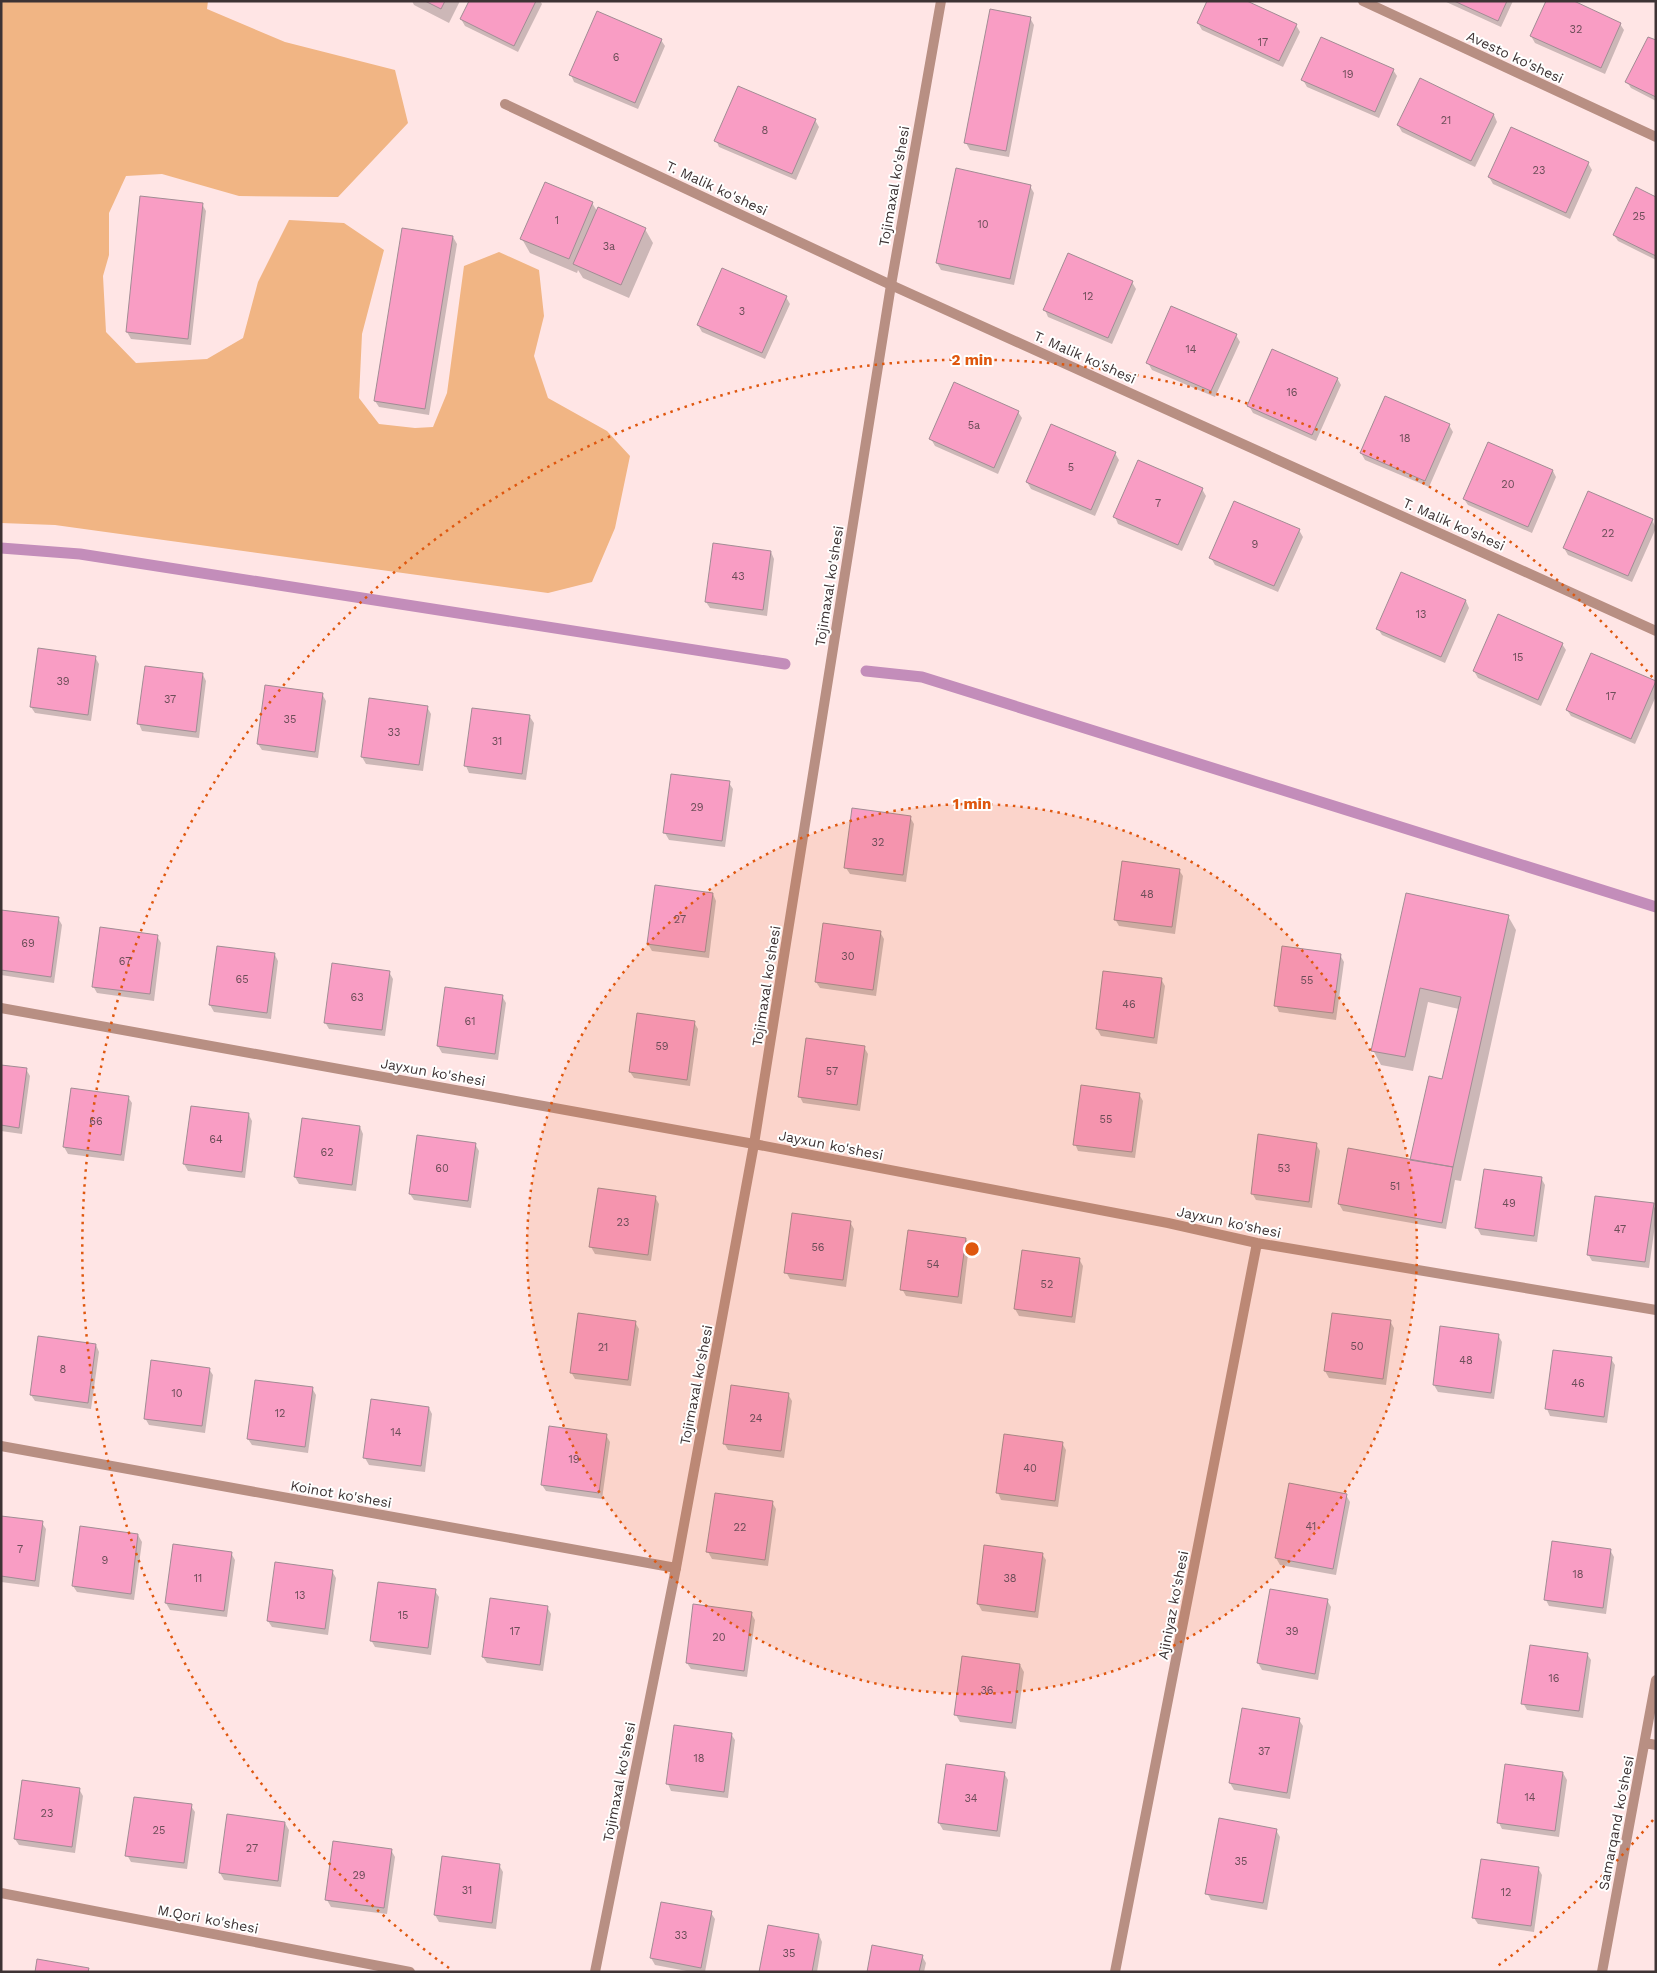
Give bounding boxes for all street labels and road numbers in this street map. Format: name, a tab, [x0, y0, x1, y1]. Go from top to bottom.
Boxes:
street label: Avesto ko'shesi	[1464, 28, 1566, 86]
street label: Tojimaxal ko'shesi	[876, 125, 912, 247]
street label: T. Malik ko'shesi	[664, 158, 770, 218]
street label: T. Malik ko'shesi	[1032, 327, 1138, 387]
street label: T. Malik ko'shesi	[1401, 494, 1507, 554]
street label: Tojimaxal ko'shesi	[812, 525, 846, 647]
street label: Tojimaxal ko'shesi	[749, 925, 783, 1047]
street label: Jayxun ko'shesi	[379, 1055, 487, 1089]
street label: Jayxun ko'shesi	[777, 1127, 885, 1163]
street label: Jayxun ko'shesi	[1175, 1203, 1283, 1241]
street label: Tojimaxal ko'shesi	[677, 1324, 715, 1446]
street label: Koinot ko'shesi	[289, 1477, 393, 1511]
street label: Ajiniyaz ko'shesi	[1155, 1549, 1191, 1661]
street label: Tojimaxal ko'shesi	[600, 1721, 638, 1843]
street label: Samarqand ko'shesi	[1595, 1754, 1637, 1892]
street label: M.Qori ko'shesi	[156, 1901, 260, 1937]

